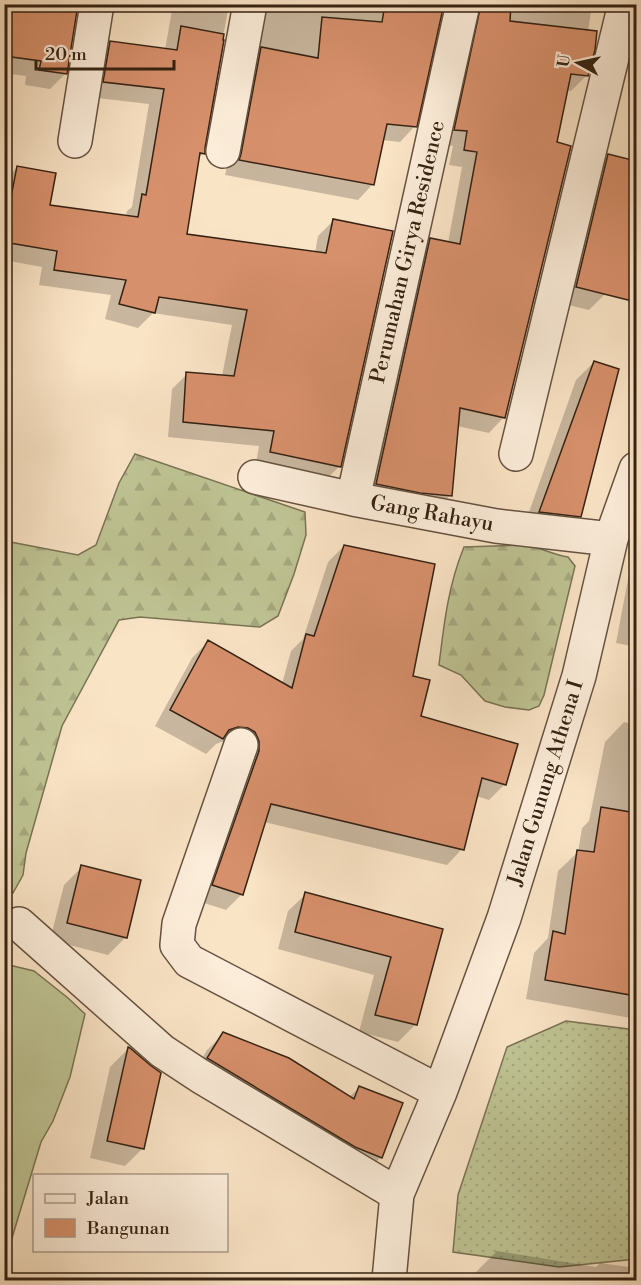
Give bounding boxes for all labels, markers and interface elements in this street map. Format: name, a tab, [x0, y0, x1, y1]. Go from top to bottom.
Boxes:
scale bar	[36, 33, 174, 71]
north arrow	[548, 33, 608, 93]
text: 20 m	[45, 43, 87, 66]
text: U	[553, 53, 575, 69]
street label: Perumahan Girya Residence	[365, 118, 451, 386]
street label: Gang Rahayu	[368, 490, 496, 538]
street label: Jalan Gunung Athena I	[502, 677, 590, 890]
legend	[33, 1174, 228, 1252]
text: Jalan	[86, 1187, 129, 1210]
text: Bangunan	[86, 1217, 170, 1240]

